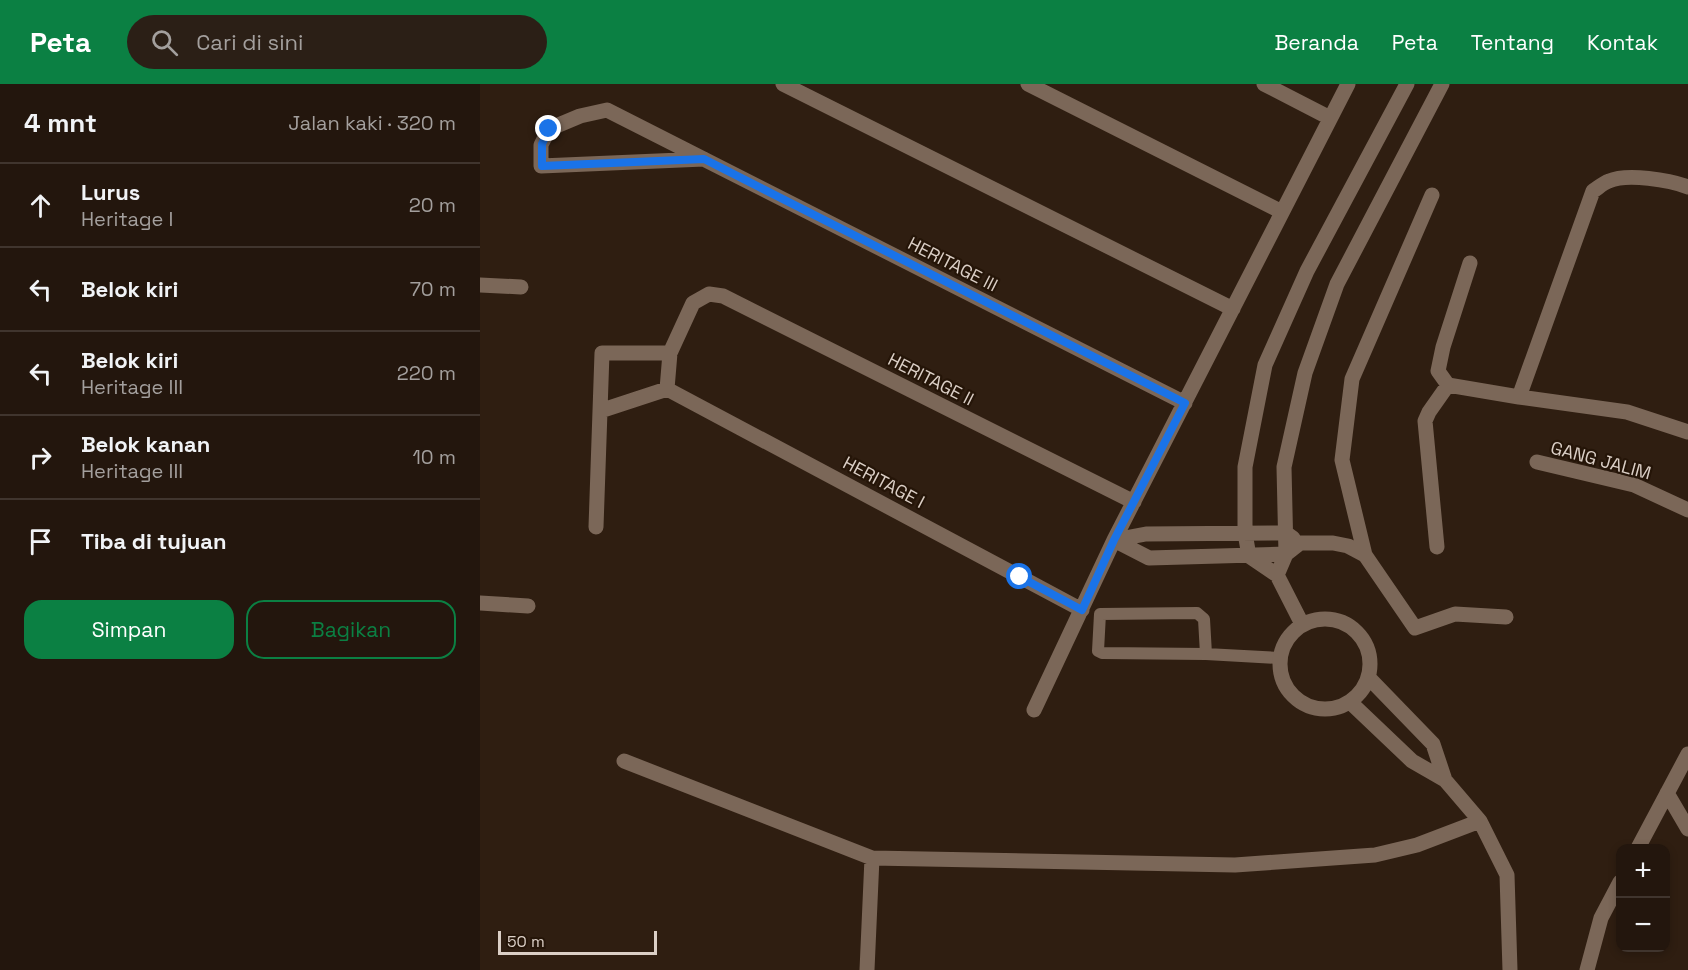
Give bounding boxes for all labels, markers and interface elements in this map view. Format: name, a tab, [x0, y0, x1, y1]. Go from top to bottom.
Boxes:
search box	[127, 15, 547, 69]
text: Peta	[30, 24, 91, 60]
icon: search	[148, 26, 181, 59]
text: Cari di sini	[196, 28, 303, 56]
text: Beranda	[1274, 29, 1359, 56]
text: Peta	[1392, 29, 1438, 56]
text: Tentang	[1471, 29, 1554, 56]
text: Kontak	[1587, 29, 1658, 56]
text: 4 mnt	[24, 106, 97, 140]
text: Jalan kaki · 320 m	[288, 110, 456, 136]
route end	[535, 115, 561, 141]
text: Lurus	[81, 178, 140, 206]
icon: ahead	[24, 189, 57, 222]
text: 20 m	[409, 192, 456, 218]
text: Heritage I	[81, 206, 173, 232]
street label: HERITAGE III	[904, 232, 1002, 296]
icon: left	[24, 273, 57, 306]
text: Belok kiri	[81, 275, 178, 303]
text: 70 m	[410, 276, 456, 302]
text: Belok kiri	[81, 346, 178, 374]
street label: HERITAGE II	[884, 348, 978, 410]
icon: left	[24, 357, 57, 390]
text: 220 m	[397, 360, 456, 386]
text: Heritage III	[81, 374, 183, 400]
text: Belok kanan	[81, 430, 210, 458]
street label: GANG JALIM	[1548, 436, 1654, 484]
icon: right	[24, 441, 57, 474]
text: 10 m	[412, 444, 456, 470]
street label: HERITAGE I	[839, 451, 929, 513]
text: Heritage III	[81, 458, 183, 484]
icon: arrive	[24, 525, 57, 558]
text: Tiba di tujuan	[81, 527, 227, 555]
route start	[1006, 563, 1032, 589]
button: Simpan	[24, 600, 234, 659]
button: Bagikan	[246, 600, 456, 659]
map controls	[1616, 844, 1670, 952]
button: +	[1616, 844, 1670, 898]
button: −	[1616, 898, 1670, 952]
scale bar	[498, 928, 657, 956]
text: 50 m	[507, 931, 545, 952]

